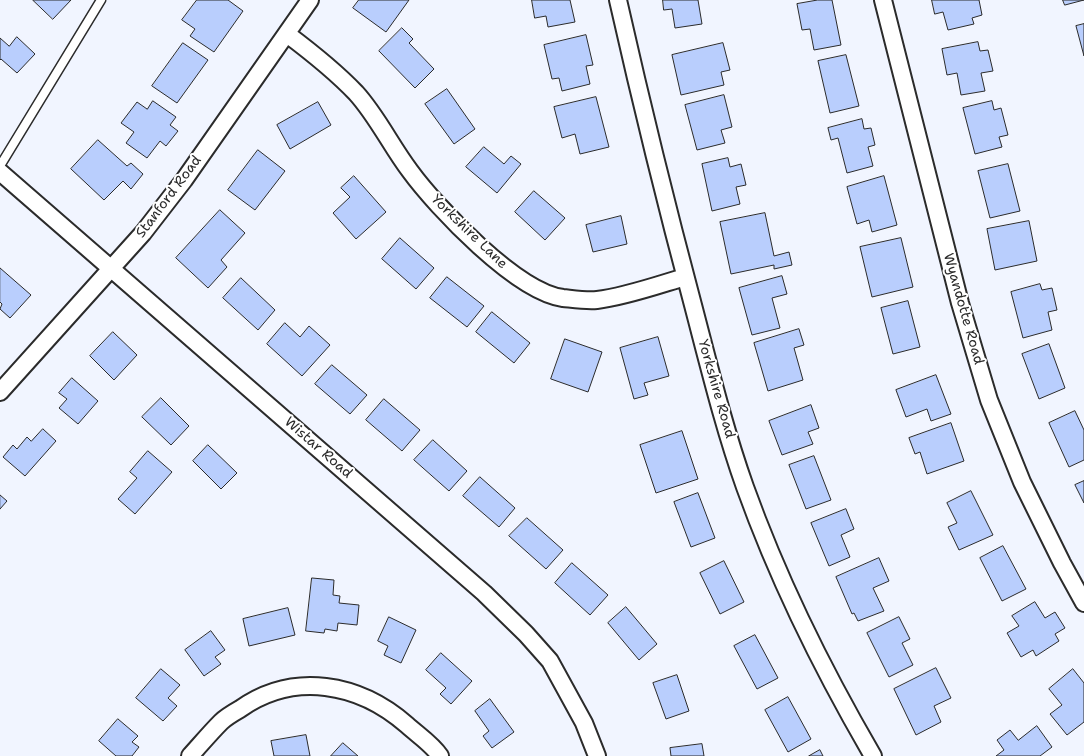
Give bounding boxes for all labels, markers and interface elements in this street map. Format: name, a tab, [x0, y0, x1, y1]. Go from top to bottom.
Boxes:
street label: Stanford Road	[133, 153, 205, 241]
street label: Yorkshire Lane	[427, 191, 511, 273]
street label: Wyandotte Road	[939, 252, 987, 366]
street label: Yorkshire Road	[694, 338, 738, 440]
street label: Wistar Road	[281, 414, 355, 482]

